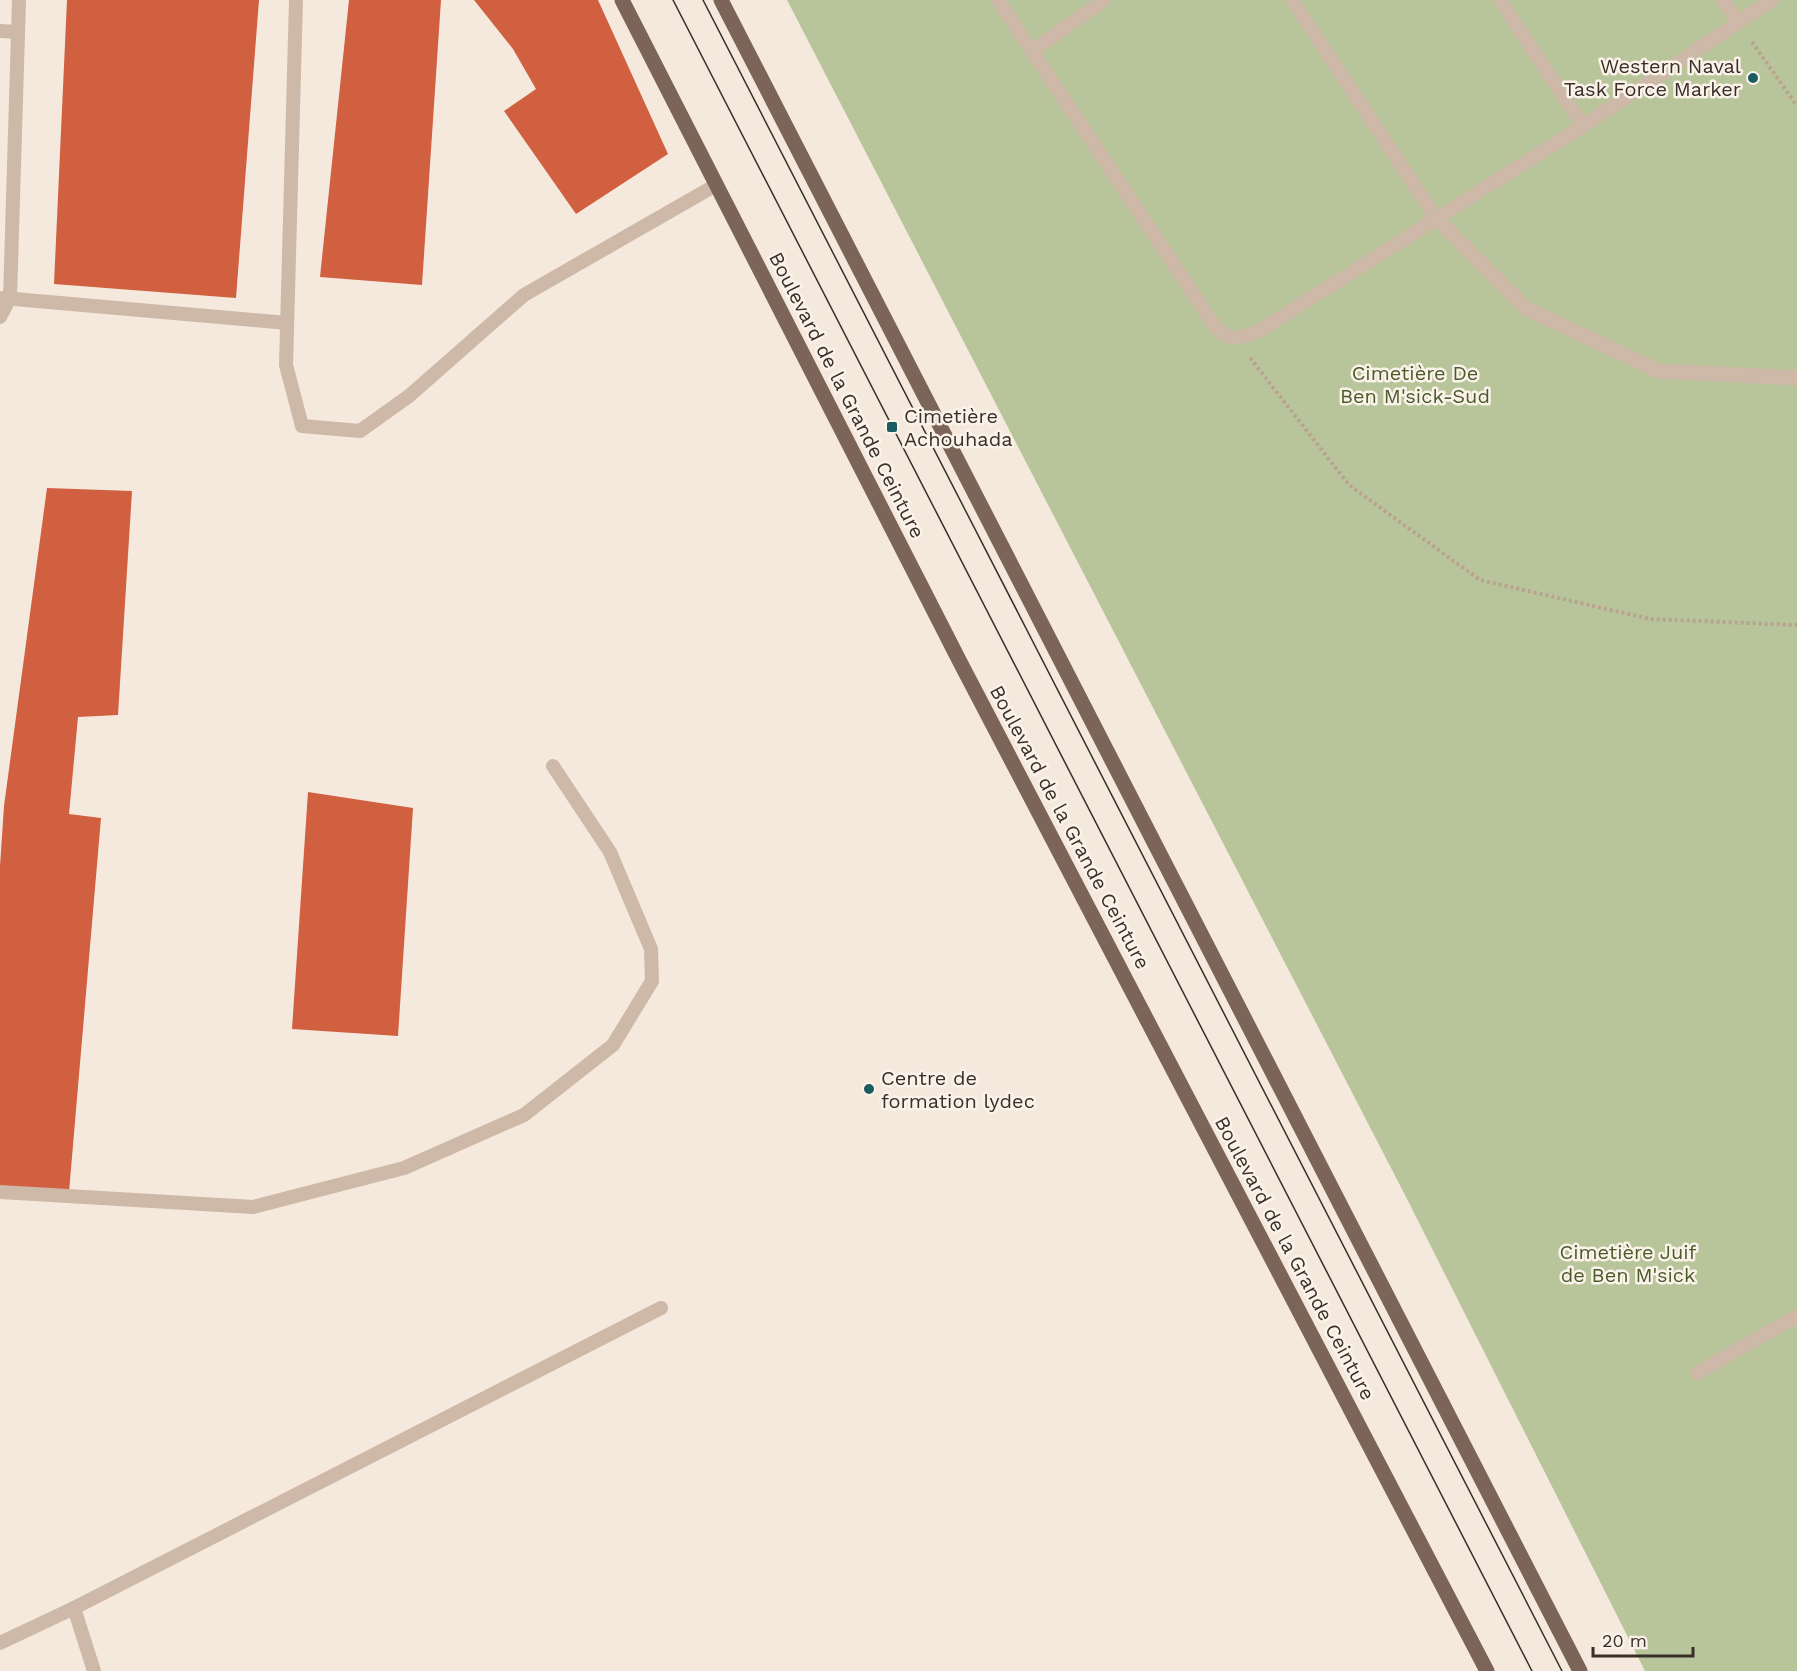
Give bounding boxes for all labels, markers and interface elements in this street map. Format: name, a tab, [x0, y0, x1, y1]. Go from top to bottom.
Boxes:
place label: Western Naval Task Force Marker	[1564, 54, 1741, 101]
marker: Western Naval Task Force Marker	[1746, 71, 1760, 85]
street label: Boulevard de la Grande Ceinture	[764, 248, 930, 542]
park label: Cimetière De Ben M'sick-Sud	[1340, 361, 1490, 408]
place label: Cimetière Achouhada	[904, 404, 1013, 451]
marker: Cimetière Achouhada	[885, 420, 899, 434]
street label: Boulevard de la Grande Ceinture	[985, 681, 1155, 973]
place label: Centre de formation lydec	[881, 1066, 1035, 1113]
marker: Centre de formation lydec	[862, 1082, 876, 1096]
street label: Boulevard de la Grande Ceinture	[1210, 1112, 1380, 1404]
park label: Cimetière Juif de Ben M'sick	[1560, 1240, 1697, 1287]
scale bar	[1593, 1620, 1694, 1658]
text: 20 m	[1602, 1630, 1647, 1651]

